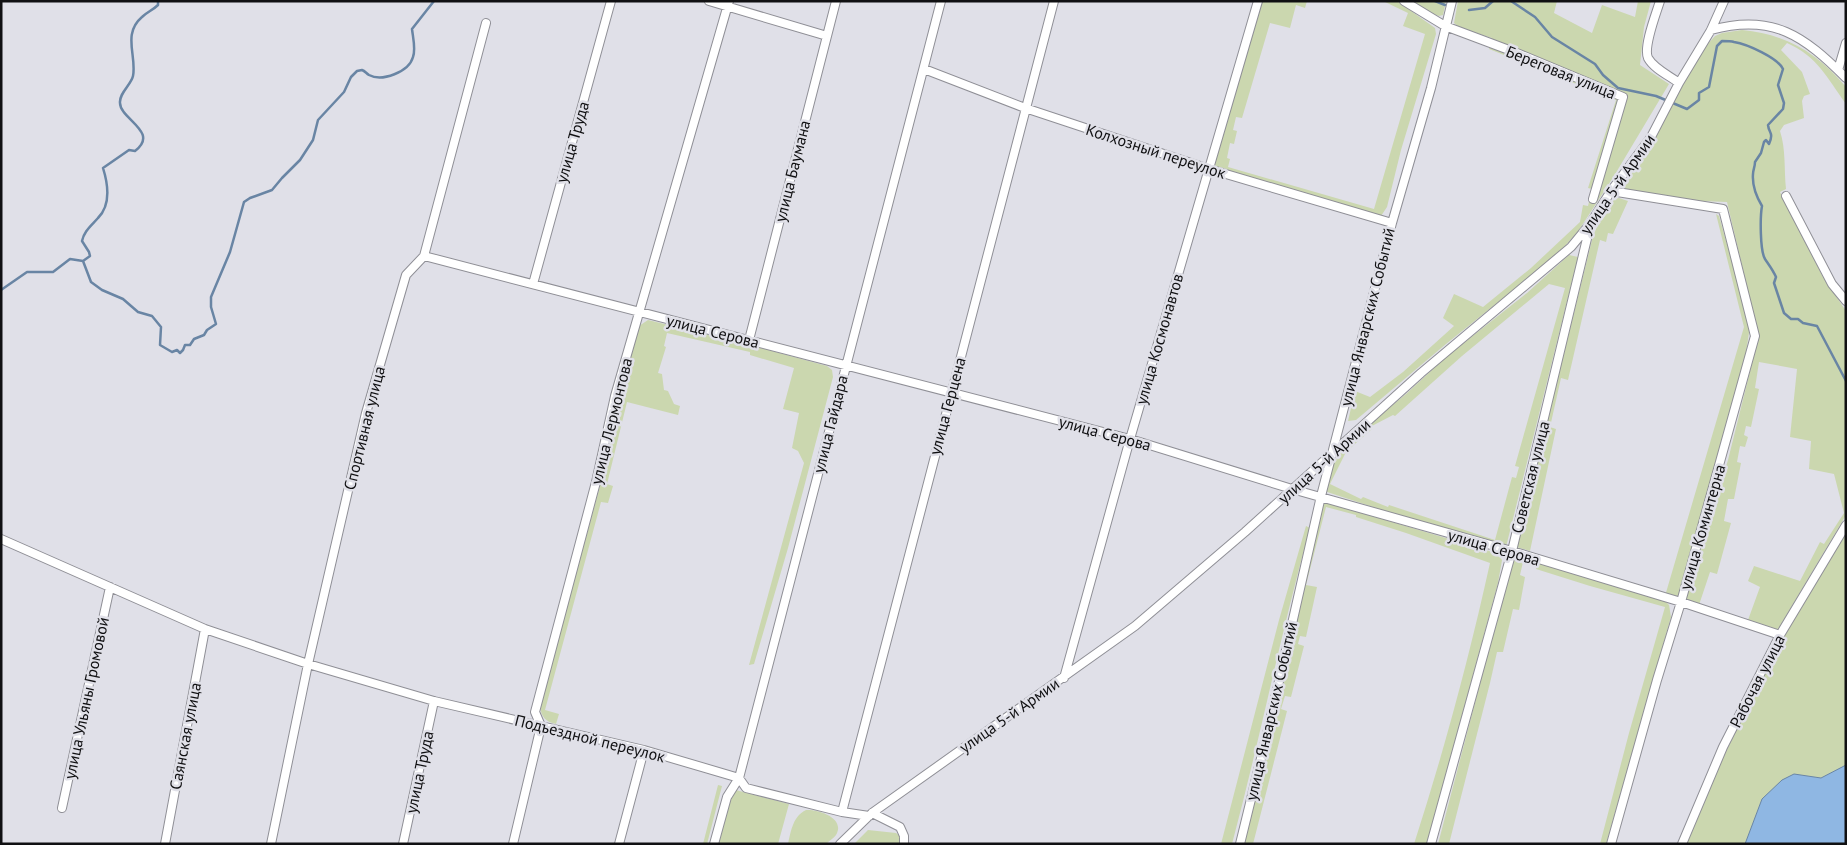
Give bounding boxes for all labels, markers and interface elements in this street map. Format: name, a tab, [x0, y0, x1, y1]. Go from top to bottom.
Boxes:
street label: Береговая улица	[1503, 41, 1619, 103]
street label: улица Труда	[551, 99, 593, 185]
street label: улица Баумана	[770, 118, 814, 224]
street label: Колхозный переулок	[1084, 119, 1229, 183]
street label: улица 5-й Армии	[1575, 130, 1659, 238]
street label: улица Январских Событий	[1335, 226, 1399, 408]
street label: улица Космонавтов	[1131, 271, 1187, 407]
street label: улица Серова	[665, 310, 761, 352]
street label: улица Герцена	[924, 355, 970, 457]
street label: улица Лермонтова	[586, 356, 636, 486]
street label: Спортивная улица	[339, 364, 389, 492]
street label: улица Гайдара	[808, 373, 852, 475]
street label: улица Серова	[1057, 411, 1153, 455]
street label: улица 5-й Армии	[1274, 414, 1374, 508]
street label: Советская улица	[1506, 419, 1554, 535]
street label: улица Коминтерна	[1675, 462, 1729, 592]
street label: улица Серова	[1446, 524, 1542, 570]
street label: улица Ульяны Громовой	[59, 615, 113, 781]
street label: улица Январских Событий	[1241, 620, 1301, 802]
street label: Рабочая улица	[1725, 631, 1789, 731]
street label: улица 5-й Армии	[955, 673, 1063, 757]
street label: Саянская улица	[165, 681, 205, 791]
street label: Подъездной переулок	[513, 710, 668, 766]
street label: улица Труда	[400, 729, 438, 815]

